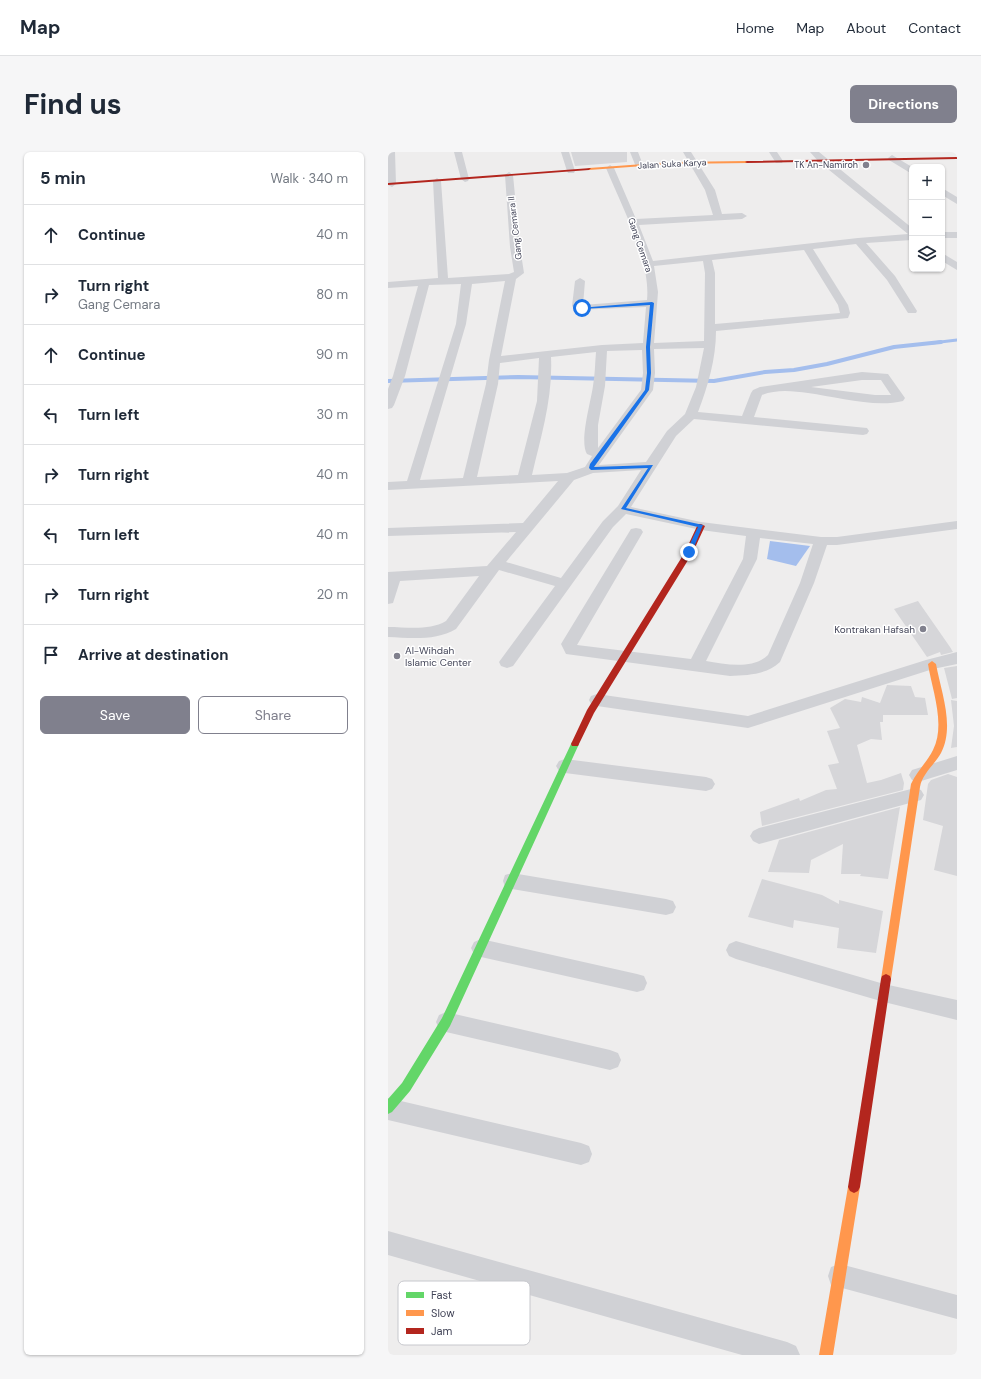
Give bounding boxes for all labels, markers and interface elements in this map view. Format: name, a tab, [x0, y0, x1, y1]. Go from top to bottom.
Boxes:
text: Map	[20, 15, 60, 40]
text: Home	[736, 19, 774, 37]
text: Map	[796, 19, 824, 37]
text: About	[846, 19, 886, 37]
text: Contact	[908, 19, 961, 37]
button: Directions	[850, 85, 957, 123]
text: Find us	[24, 86, 122, 123]
street label: Jalan Suka Karya	[637, 156, 707, 172]
place label: TK An-Namiroh	[794, 159, 858, 171]
marker: TK An-Namiroh	[861, 160, 871, 170]
map controls	[909, 164, 945, 272]
button: +	[909, 164, 945, 200]
text: 5 min	[40, 167, 86, 189]
text: Walk · 340 m	[271, 170, 348, 187]
street label: Gang Cemara II	[505, 196, 525, 260]
button: −	[909, 200, 945, 236]
street label: Gang Cemara	[625, 216, 655, 274]
icon: ahead	[40, 224, 62, 246]
text: Continue	[78, 225, 146, 245]
text: 40 m	[316, 226, 348, 243]
button: layers	[909, 236, 945, 272]
text: Turn right	[78, 276, 149, 296]
icon: right	[40, 284, 62, 306]
text: 80 m	[316, 286, 348, 303]
text: Gang Cemara	[78, 296, 160, 313]
route start	[573, 299, 591, 317]
icon: ahead	[40, 344, 62, 366]
text: Continue	[78, 345, 146, 365]
text: 90 m	[316, 346, 348, 363]
icon: left	[40, 404, 62, 426]
text: Turn left	[78, 405, 139, 425]
text: 30 m	[316, 406, 348, 423]
icon: right	[40, 464, 62, 486]
text: Turn right	[78, 465, 149, 485]
text: 40 m	[316, 466, 348, 483]
icon: left	[40, 524, 62, 546]
text: Turn left	[78, 525, 139, 545]
text: 40 m	[316, 526, 348, 543]
route end	[680, 543, 698, 561]
icon: right	[40, 584, 62, 606]
text: Turn right	[78, 585, 149, 605]
text: 20 m	[317, 586, 348, 603]
place label: Kontrakan Hafsah	[834, 623, 915, 636]
marker: Kontrakan Hafsah	[918, 624, 928, 634]
icon: arrive	[40, 644, 62, 666]
place label: Al-Wihdah Islamic Center	[405, 644, 472, 669]
text: Arrive at destination	[78, 645, 229, 665]
marker: Al-Wihdah Islamic Center	[392, 651, 402, 661]
button: Save	[40, 696, 190, 734]
button: Share	[198, 696, 348, 734]
legend	[398, 1281, 530, 1345]
text: Fast	[431, 1288, 452, 1302]
text: Slow	[431, 1306, 455, 1320]
text: Jam	[431, 1324, 452, 1338]

